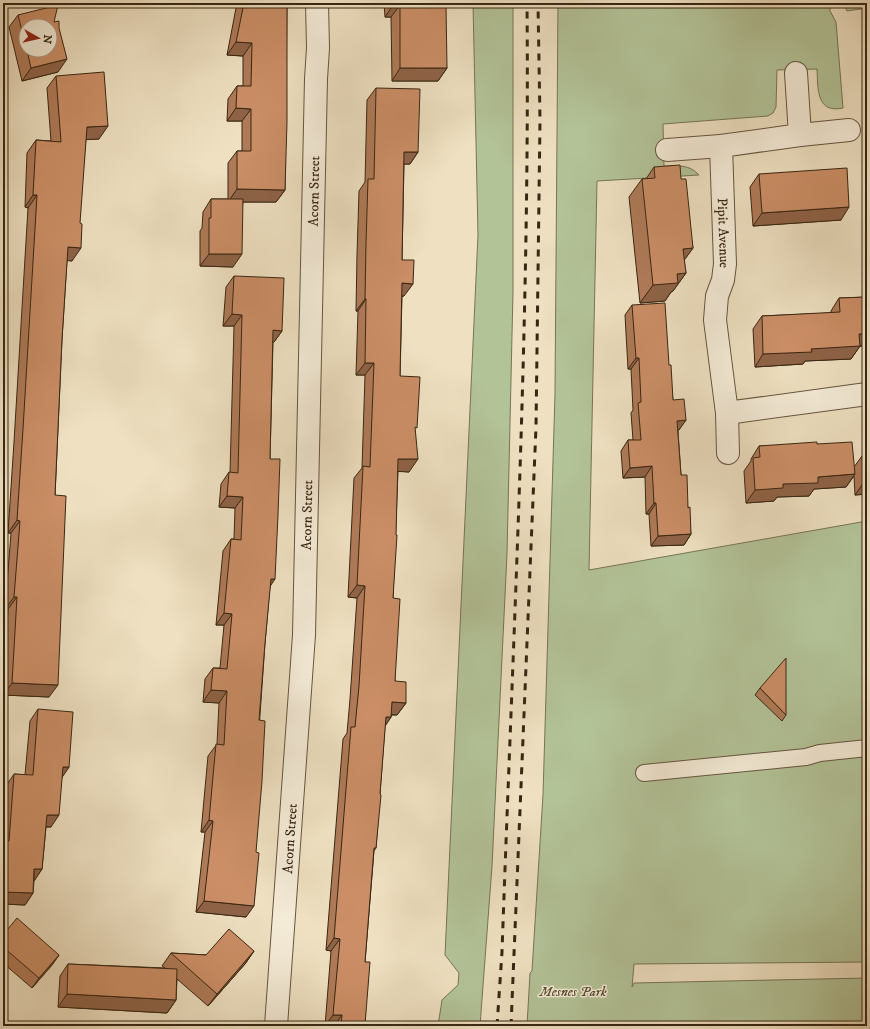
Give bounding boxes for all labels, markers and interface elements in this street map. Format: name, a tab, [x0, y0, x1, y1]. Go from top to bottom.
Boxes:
north arrow	[18, 18, 58, 58]
text: N	[39, 34, 54, 45]
street label: Acorn Street	[305, 155, 324, 227]
street label: Pipit Avenue	[713, 198, 733, 269]
street label: Acorn Street	[298, 479, 317, 550]
street label: Acorn Street	[279, 802, 302, 874]
park label: Mesnes Park	[538, 983, 607, 1001]

